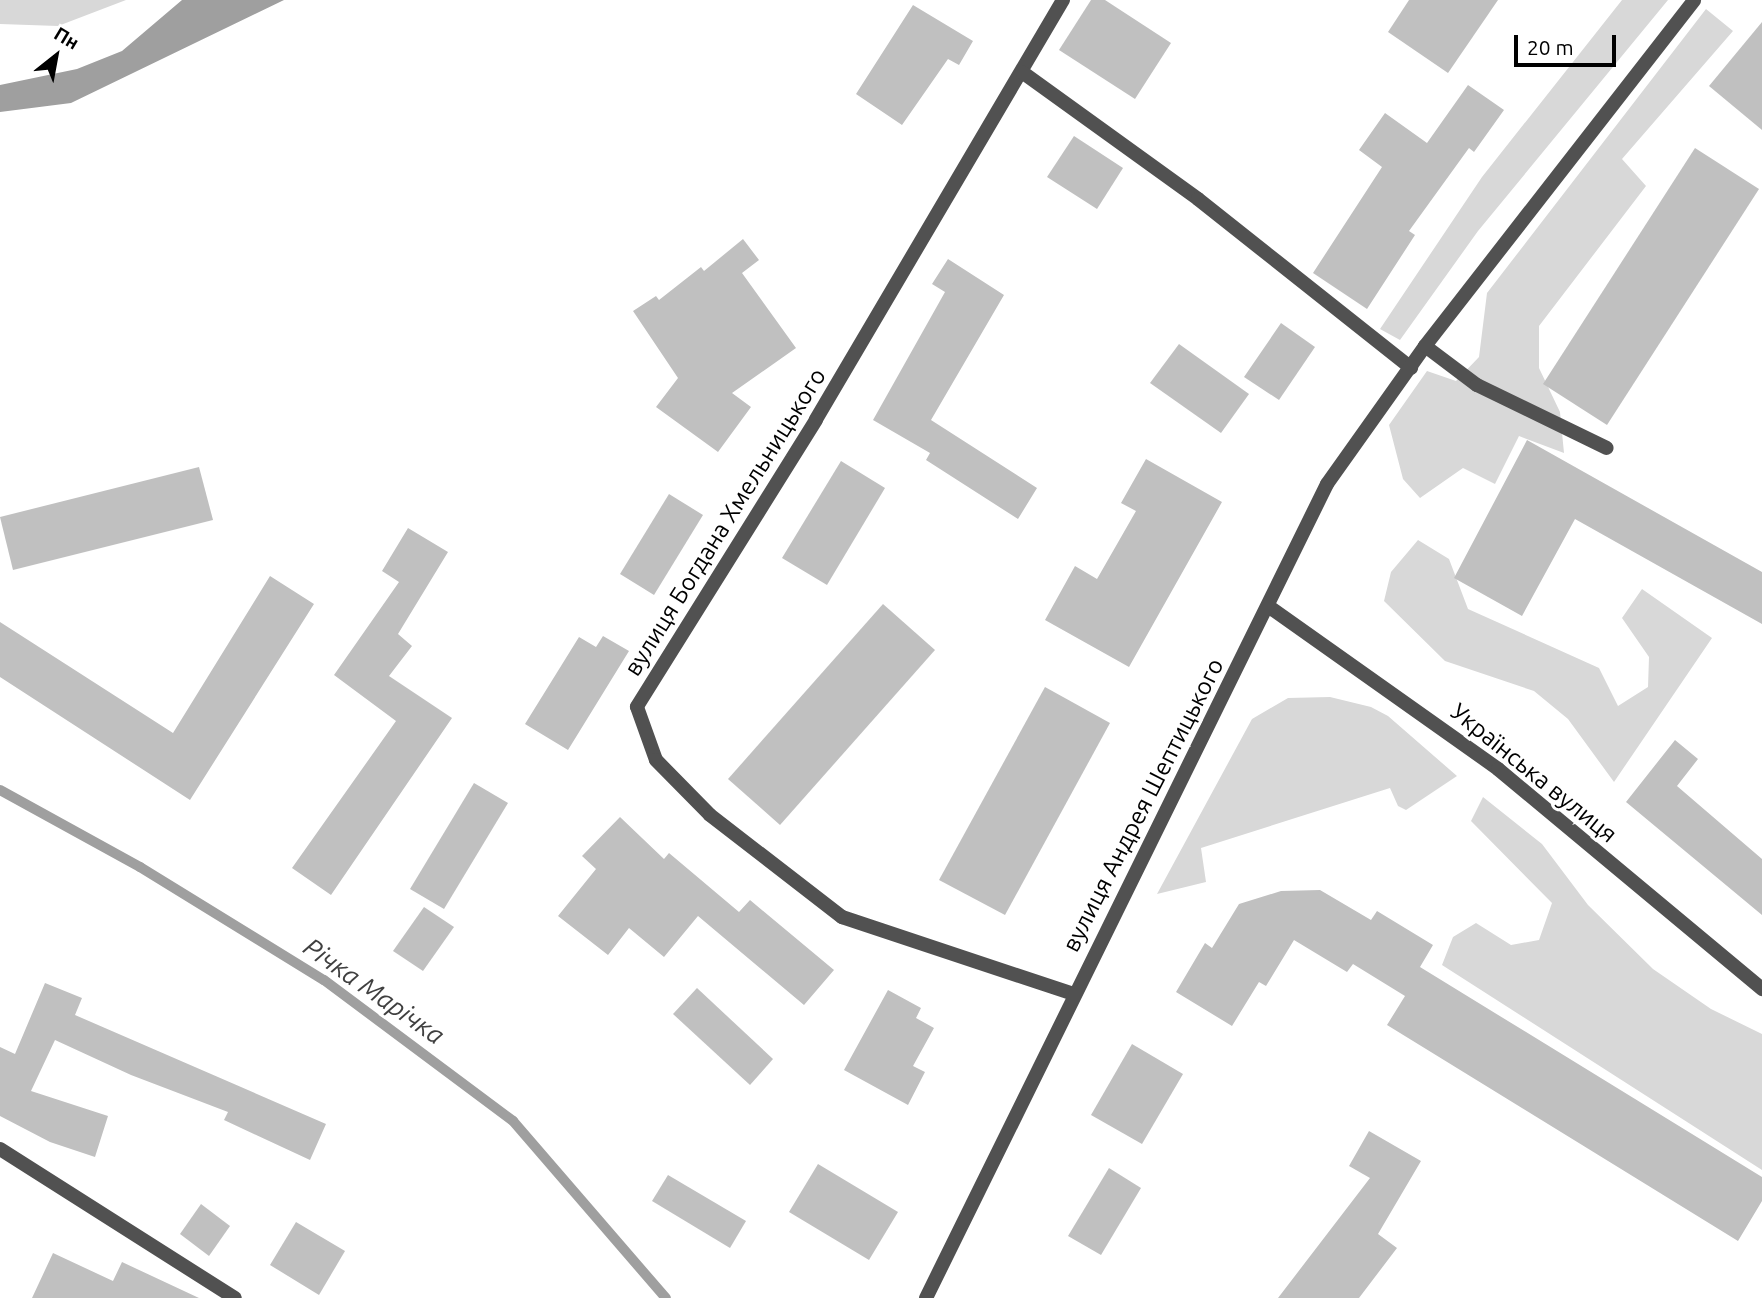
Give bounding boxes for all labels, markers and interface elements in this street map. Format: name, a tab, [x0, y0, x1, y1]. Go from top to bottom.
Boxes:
north arrow	[21, 21, 91, 91]
scale bar	[1517, 21, 1618, 65]
text: Пн	[50, 22, 83, 54]
text: 20 m	[1527, 35, 1574, 59]
street label: вулиця Богдана Хмельницького	[618, 363, 832, 681]
street label: вулиця Андрея Шептицького	[1056, 653, 1230, 957]
street label: Українська вулиця	[1445, 697, 1623, 849]
water label: Річка Марічка	[298, 931, 450, 1051]

